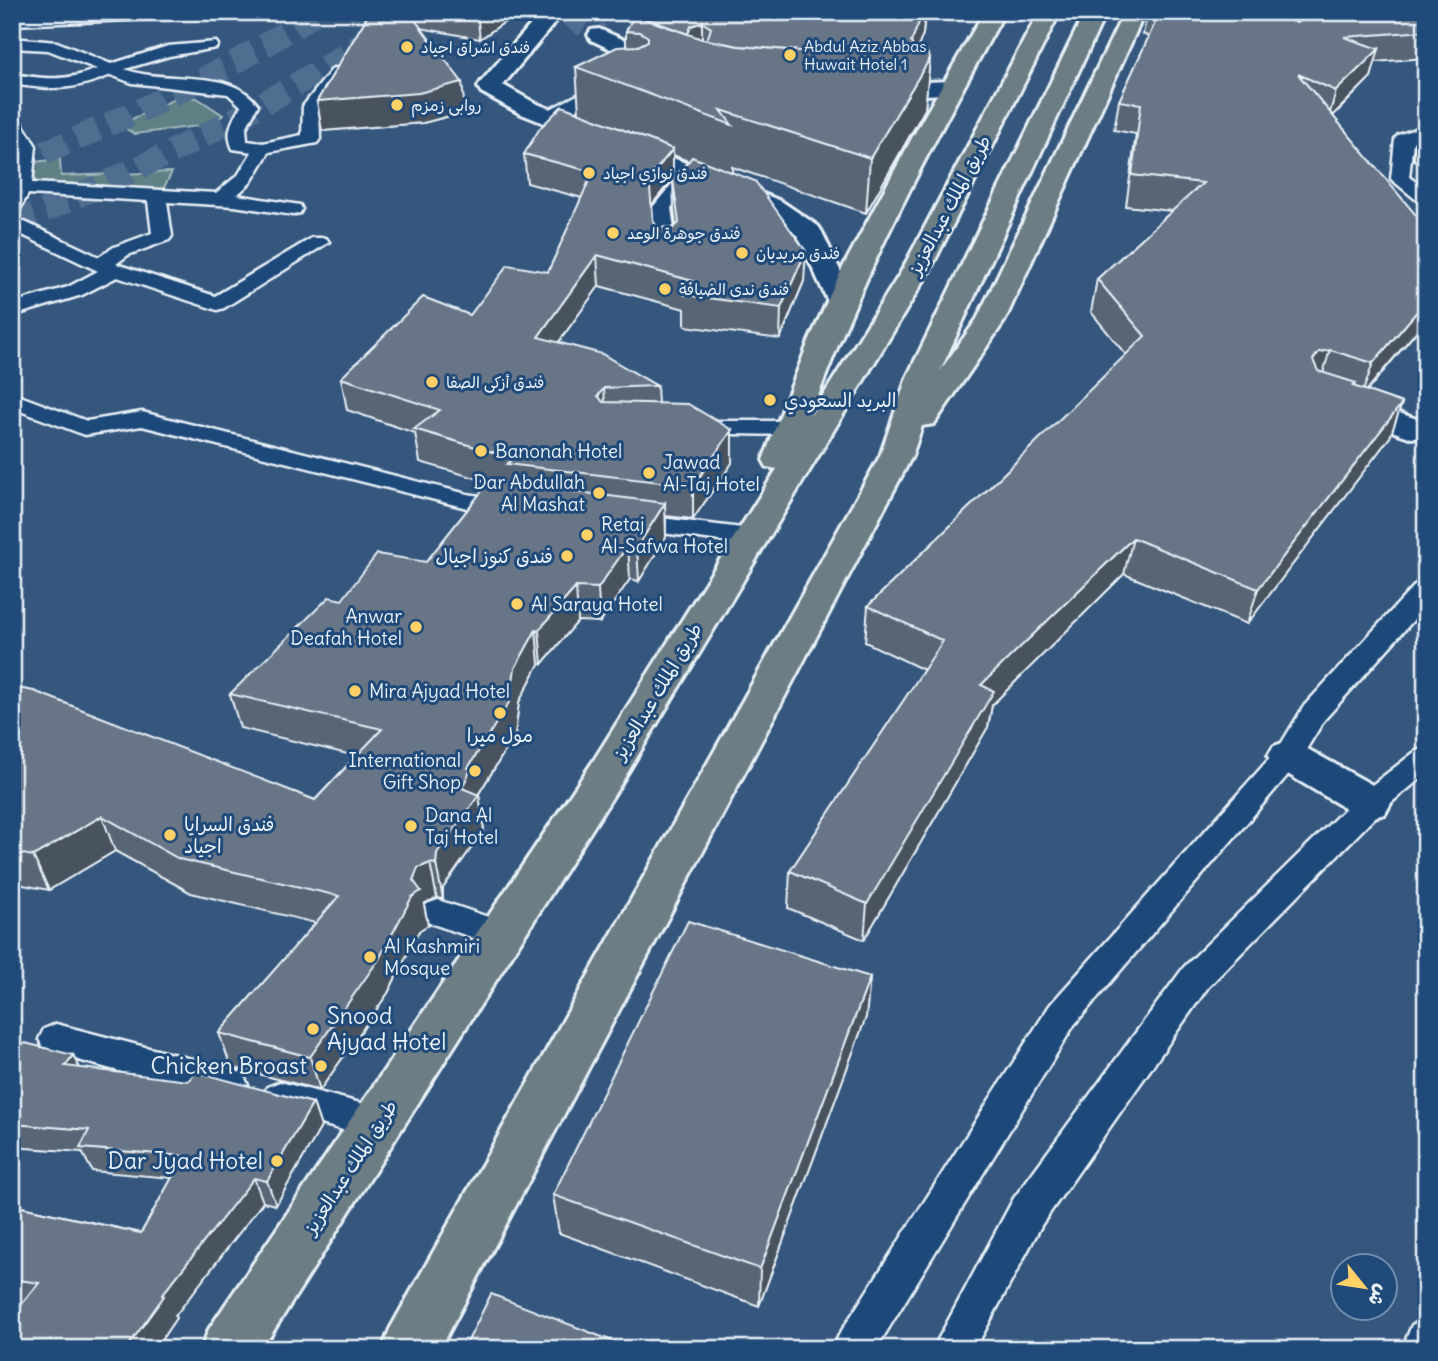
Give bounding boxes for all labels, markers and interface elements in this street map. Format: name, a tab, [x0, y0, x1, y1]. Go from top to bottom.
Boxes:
place label: Abdul Aziz Abbas Huwait Hotel 1	[804, 36, 927, 74]
place label: فندق اشراق اجياد	[421, 37, 530, 57]
marker: فندق اشراق اجياد	[399, 39, 415, 55]
marker: Abdul Aziz Abbas Huwait Hotel 1	[782, 47, 798, 63]
place label: روابی زمزم	[411, 95, 482, 118]
marker: روابی زمزم	[389, 97, 405, 113]
street label: طريق الملك عبدالعزيز	[901, 131, 996, 281]
place label: فندق نوازي اجياد	[603, 163, 708, 185]
marker: فندق نوازي اجياد	[581, 165, 597, 181]
place label: فندق جوهرة الوعد	[627, 223, 741, 244]
marker: فندق جوهرة الوعد	[605, 225, 621, 241]
place label: فندق مريديان	[756, 243, 840, 263]
marker: فندق مريديان	[734, 245, 750, 261]
place label: فندق ندى الضيافة	[679, 279, 790, 299]
marker: فندق ندى الضيافة	[657, 281, 673, 297]
place label: فندق أزكى الصفا	[446, 372, 545, 393]
marker: فندق أزكى الصفا	[424, 374, 440, 390]
place label: البريد السعودي	[784, 388, 896, 415]
marker: البريد السعودي	[762, 392, 778, 408]
place label: Banonah Hotel	[495, 439, 622, 463]
marker: Banonah Hotel	[473, 443, 489, 459]
place label: Jawad Al-Taj Hotel	[663, 450, 760, 496]
marker: Jawad Al-Taj Hotel	[641, 465, 657, 481]
place label: Dar Abdullah Al Mashat	[473, 470, 585, 516]
marker: Dar Abdullah Al Mashat	[591, 485, 607, 501]
place label: Retaj Al-Safwa Hotel	[601, 512, 728, 558]
marker: Retaj Al-Safwa Hotel	[579, 527, 595, 543]
place label: فندق كنوز اجيال	[436, 544, 553, 569]
marker: فندق كنوز اجيال	[559, 548, 575, 564]
place label: Al Saraya Hotel	[531, 592, 663, 616]
marker: Al Saraya Hotel	[509, 596, 525, 612]
place label: Anwar Deafah Hotel	[290, 604, 402, 650]
street label: طريق الملك عبدالعزيز	[606, 618, 707, 765]
marker: Anwar Deafah Hotel	[408, 619, 424, 635]
place label: Mira Ajyad Hotel	[369, 679, 510, 703]
marker: Mira Ajyad Hotel	[347, 683, 363, 699]
marker: مول ميرا	[492, 705, 508, 721]
place label: مول ميرا	[467, 723, 533, 747]
place label: International Gift Shop	[349, 748, 461, 794]
marker: International Gift Shop	[467, 763, 483, 779]
place label: Dana Al Taj Hotel	[425, 803, 498, 849]
place label: فندق السرايا اجياد	[184, 812, 274, 858]
marker: Dana Al Taj Hotel	[403, 818, 419, 834]
marker: فندق السرايا اجياد	[162, 827, 178, 843]
place label: Al Kashmiri Mosque	[384, 934, 480, 980]
marker: Al Kashmiri Mosque	[362, 949, 378, 965]
place label: Snood Ajyad Hotel	[327, 1001, 446, 1056]
marker: Snood Ajyad Hotel	[305, 1021, 321, 1037]
place label: Chicken Broast	[150, 1051, 307, 1080]
marker: Chicken Broast	[313, 1058, 329, 1074]
street label: طريق الملك عبدالعزيز	[297, 1095, 402, 1240]
place label: Dar Jyad Hotel	[108, 1146, 263, 1175]
marker: Dar Jyad Hotel	[269, 1153, 285, 1169]
north arrow	[1330, 1252, 1400, 1322]
text: ش	[1363, 1280, 1394, 1311]

